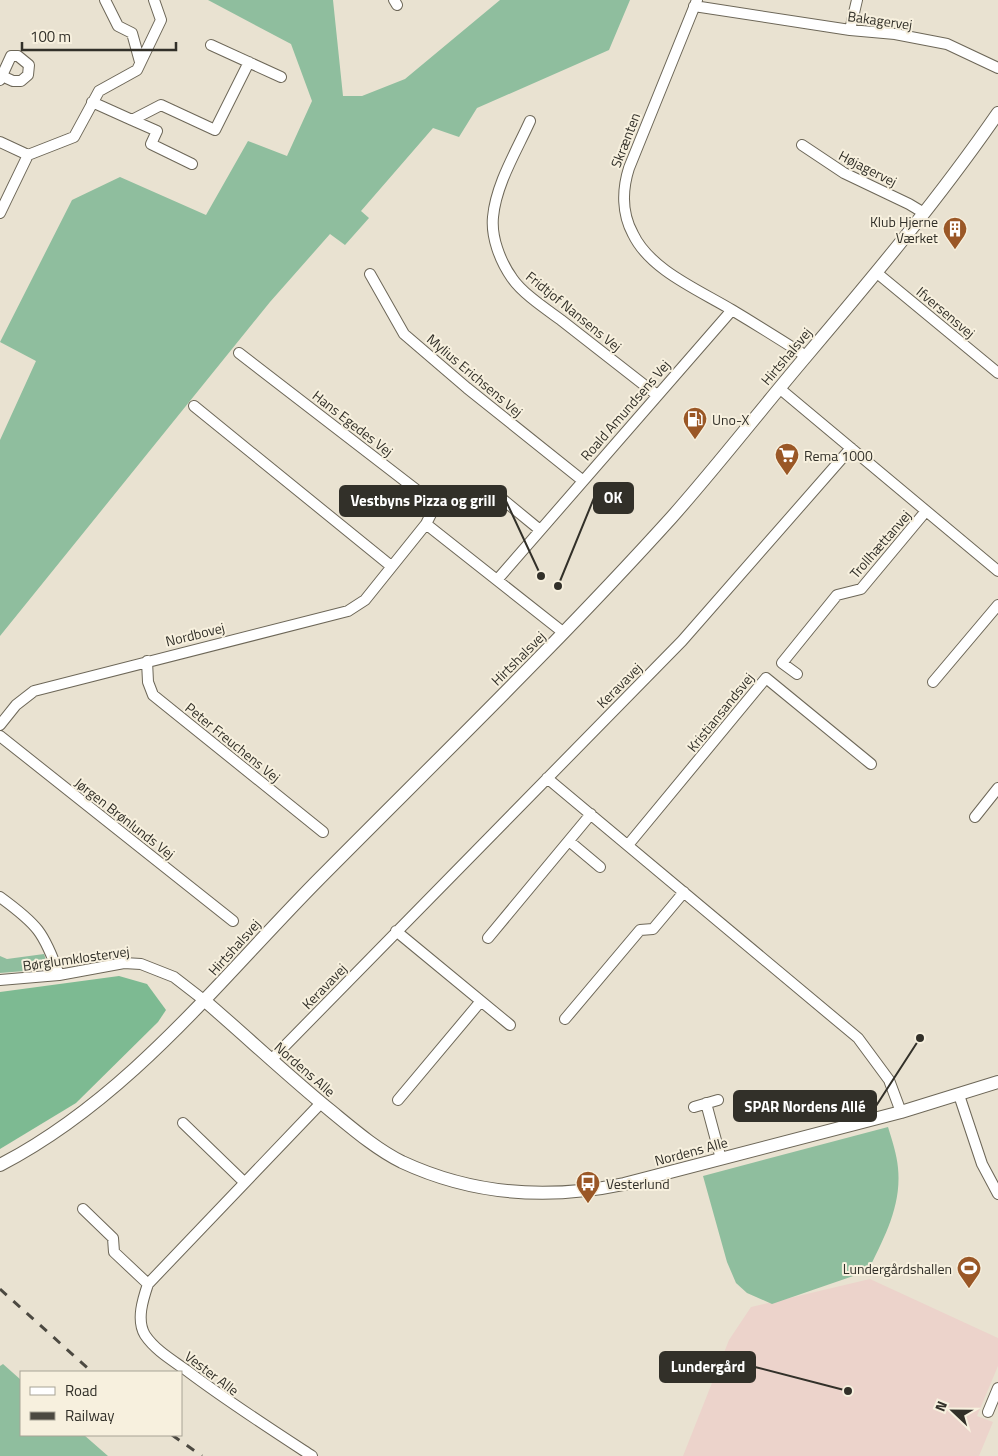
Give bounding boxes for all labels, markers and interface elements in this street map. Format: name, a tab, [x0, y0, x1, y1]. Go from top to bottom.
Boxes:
street label: Bakagervej	[846, 5, 914, 35]
scale bar	[22, 20, 176, 52]
text: 100 m	[30, 25, 71, 48]
street label: Skrænten	[605, 109, 645, 171]
street label: Højagervej	[835, 144, 901, 192]
place label: Klub Hjerne Værket	[870, 211, 938, 248]
building icon: Klub Hjerne Værket	[942, 216, 968, 250]
street label: Fridtjof Nansens Vej	[522, 266, 626, 356]
street label: Ifversensvej	[912, 281, 980, 343]
street label: Hirtshalsvej	[756, 323, 816, 389]
street label: Mylius Erichsens Vej	[422, 328, 528, 422]
street label: Roald Amundsens Vej	[575, 355, 675, 465]
street label: Hans Egedes Vej	[308, 385, 398, 461]
fuel station icon: Uno-X	[682, 406, 708, 440]
place label: Uno-X	[712, 409, 750, 430]
supermarket icon: Rema 1000	[774, 442, 800, 476]
place label: Rema 1000	[804, 445, 873, 466]
callout: OK	[594, 483, 633, 513]
callout: Vestbyns Pizza og grill	[340, 486, 506, 516]
text: OK	[604, 486, 622, 509]
text: Vestbyns Pizza og grill	[350, 489, 496, 512]
street label: Trollhættanvej	[844, 505, 916, 583]
street label: Nordbovej	[163, 617, 227, 651]
street label: Hirtshalsvej	[486, 626, 550, 690]
street label: Keravavej	[591, 657, 647, 713]
street label: Kristiansandsvej	[681, 668, 759, 756]
street label: Peter Freuchens Vej	[181, 697, 285, 787]
street label: Jørgen Brønlunds Vej	[70, 772, 180, 864]
street label: Hirtshalsvej	[203, 914, 265, 980]
street label: Børglumklostervej	[21, 940, 131, 976]
street label: Keravavej	[297, 958, 351, 1014]
street label: Nordens Alle	[270, 1036, 340, 1102]
callout: SPAR Nordens Allé	[734, 1091, 876, 1121]
text: SPAR Nordens Allé	[744, 1095, 866, 1118]
street label: Nordens Alle	[652, 1131, 730, 1171]
bus stop icon: Vesterlund	[575, 1170, 601, 1204]
place label: Vesterlund	[606, 1173, 670, 1194]
sports icon: Lundergårdshallen	[956, 1255, 982, 1289]
place label: Lundergårdshallen	[843, 1258, 952, 1279]
street label: Vester Alle	[180, 1346, 244, 1400]
callout: Lundergård	[660, 1352, 755, 1382]
text: Lundergård	[671, 1355, 745, 1378]
legend	[20, 1371, 182, 1436]
text: Road	[65, 1379, 97, 1402]
north arrow	[928, 1386, 978, 1436]
text: N	[929, 1398, 952, 1414]
text: Railway	[65, 1404, 115, 1427]

